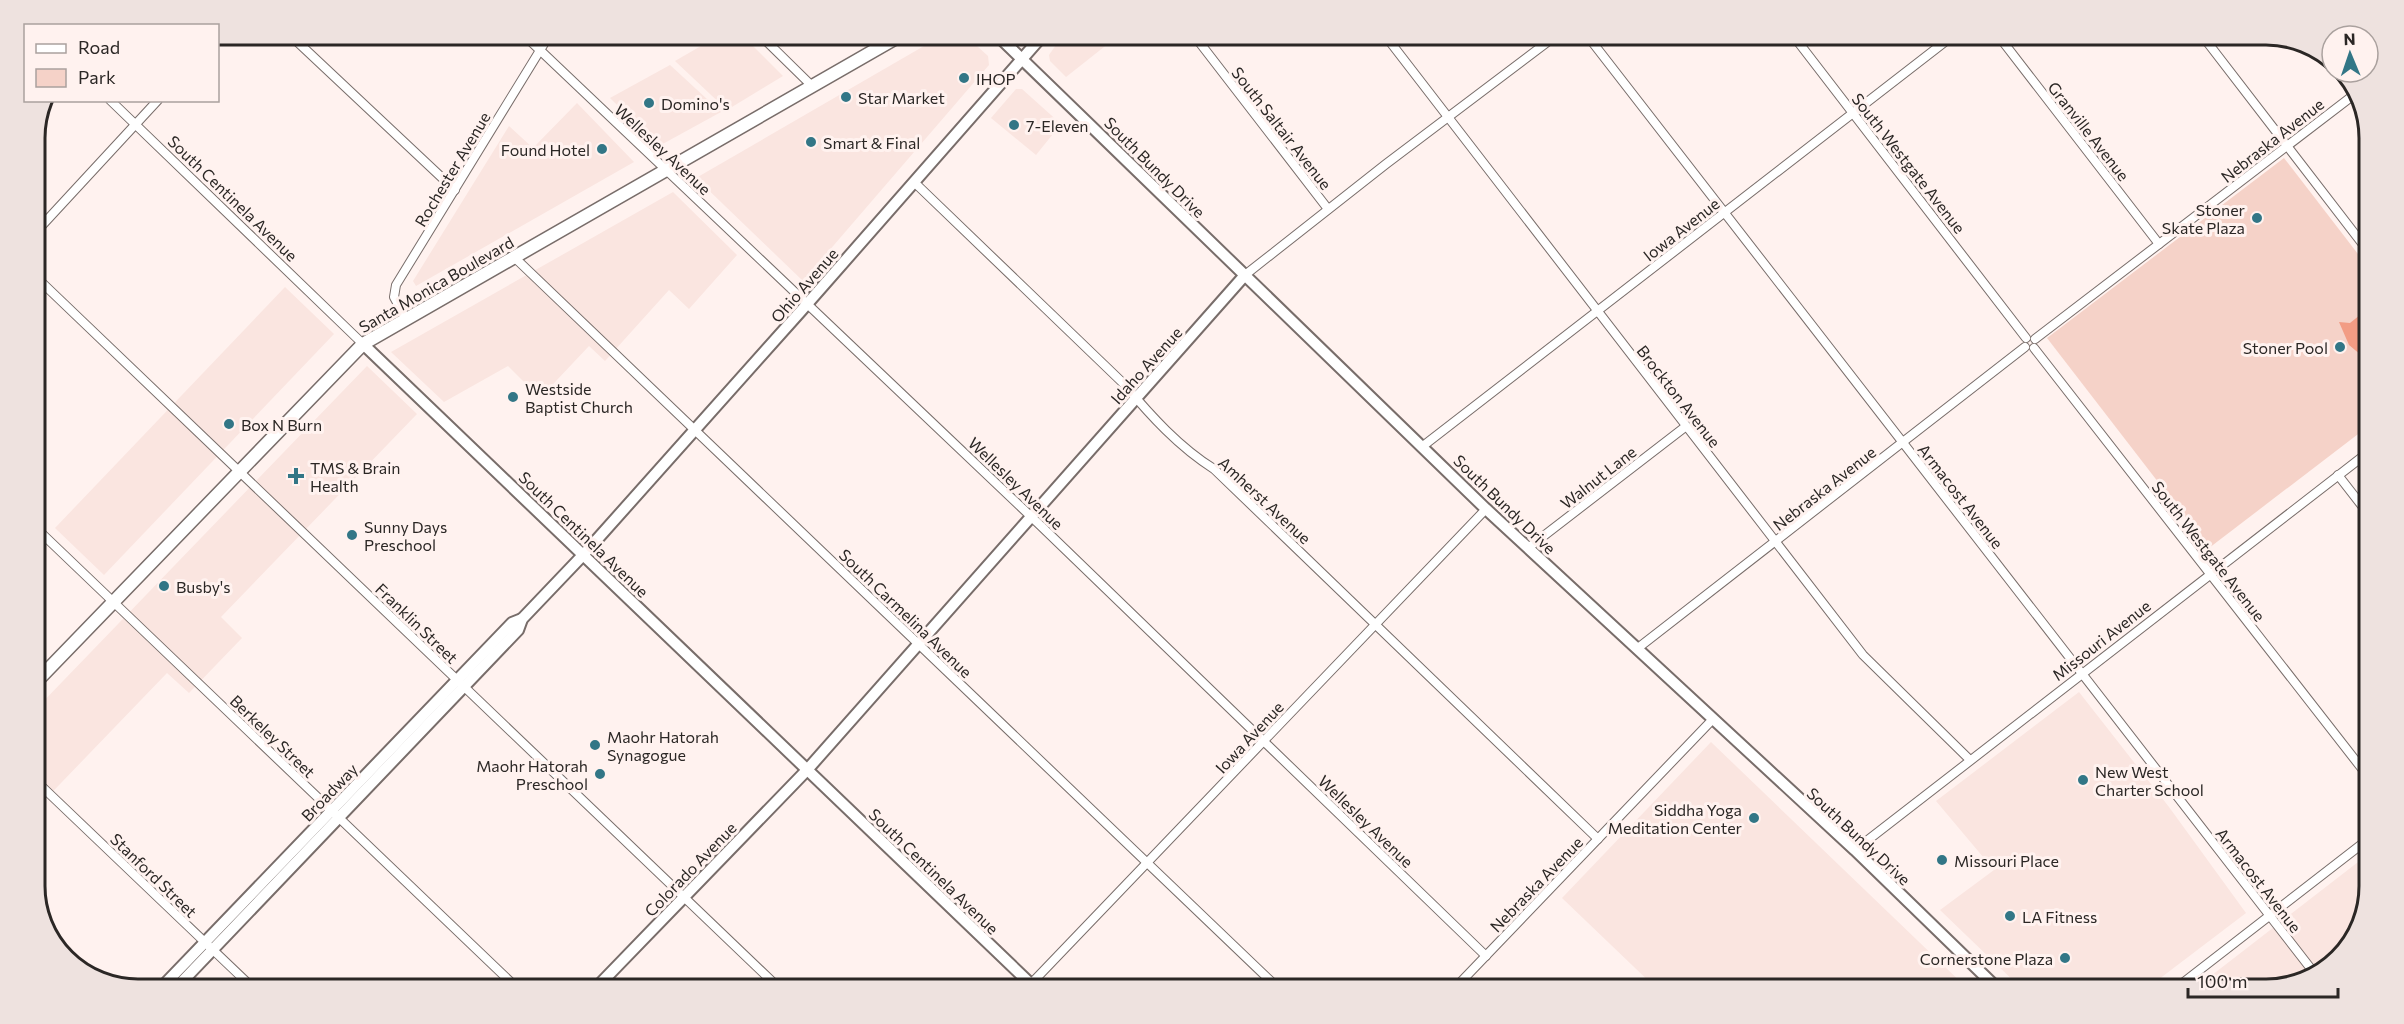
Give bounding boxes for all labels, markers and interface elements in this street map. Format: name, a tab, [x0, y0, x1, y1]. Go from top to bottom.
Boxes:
legend	[24, 24, 219, 102]
north arrow	[2320, 24, 2380, 84]
text: N	[2343, 29, 2356, 48]
text: Road	[78, 36, 120, 58]
street label: South Saltair Avenue	[1228, 63, 1336, 193]
text: Park	[78, 66, 116, 88]
place label: IHOP	[976, 69, 1016, 88]
marker: IHOP	[957, 71, 971, 85]
street label: Granville Avenue	[2044, 78, 2134, 184]
place label: Star Market	[858, 88, 945, 107]
street label: South Westgate Avenue	[1848, 89, 1970, 237]
marker: Star Market	[839, 90, 853, 104]
place label: Domino's	[661, 94, 730, 113]
street label: Nebraska Avenue	[2217, 94, 2327, 186]
marker: Domino's	[642, 96, 656, 110]
street label: Wellesley Avenue	[611, 100, 715, 198]
street label: Rochester Avenue	[410, 108, 494, 230]
street label: South Bundy Drive	[1101, 113, 1209, 221]
place label: 7-Eleven	[1026, 116, 1089, 135]
marker: 7-Eleven	[1007, 118, 1021, 132]
street label: South Centinela Avenue	[164, 131, 302, 265]
place label: Smart & Final	[823, 133, 920, 152]
marker: Smart & Final	[804, 135, 818, 149]
place label: Found Hotel	[501, 140, 590, 159]
marker: Found Hotel	[595, 142, 609, 156]
street label: Iowa Avenue	[1639, 193, 1723, 265]
place label: Stoner Skate Plaza	[2162, 200, 2246, 237]
marker: Stoner Skate Plaza	[2250, 211, 2264, 225]
street label: Santa Monica Boulevard	[355, 232, 517, 336]
street label: Ohio Avenue	[767, 244, 841, 326]
street label: Idaho Avenue	[1106, 323, 1186, 407]
place label: Stoner Pool	[2243, 338, 2328, 357]
marker: Stoner Pool	[2333, 340, 2347, 354]
street label: Brockton Avenue	[1633, 341, 1725, 451]
place label: Westside Baptist Church	[525, 379, 633, 416]
marker: Westside Baptist Church	[506, 390, 520, 404]
place label: Box N Burn	[241, 415, 322, 434]
marker: Box N Burn	[222, 417, 236, 431]
street label: Wellesley Avenue	[965, 433, 1067, 533]
street label: Armacost Avenue	[1914, 440, 2008, 552]
street label: Walnut Lane	[1556, 442, 1640, 512]
street label: Nebraska Avenue	[1769, 442, 1879, 534]
street label: South Bundy Drive	[1450, 451, 1560, 557]
street label: Amherst Avenue	[1215, 452, 1315, 548]
place label: TMS & Brain Health	[310, 458, 400, 495]
marker: TMS & Brain Health	[287, 467, 305, 485]
street label: South Centinela Avenue	[515, 467, 653, 601]
street label: South Westgate Avenue	[2148, 477, 2270, 625]
place label: Sunny Days Preschool	[364, 517, 447, 554]
marker: Sunny Days Preschool	[345, 528, 359, 542]
street label: South Carmelina Avenue	[836, 545, 976, 681]
place label: Busby's	[176, 577, 231, 596]
marker: Busby's	[157, 579, 171, 593]
street label: Franklin Street	[372, 579, 462, 667]
street label: Missouri Avenue	[2048, 596, 2154, 684]
street label: Berkeley Street	[227, 691, 320, 782]
street label: Iowa Avenue	[1211, 697, 1287, 777]
place label: Maohr Hatorah Synagogue	[607, 727, 719, 764]
marker: Maohr Hatorah Synagogue	[588, 738, 602, 752]
place label: Maohr Hatorah Preschool	[476, 756, 588, 793]
street label: Broadway	[297, 759, 361, 825]
place label: New West Charter School	[2095, 762, 2204, 799]
marker: Maohr Hatorah Preschool	[593, 767, 607, 781]
street label: Wellesley Avenue	[1315, 771, 1417, 871]
marker: New West Charter School	[2076, 773, 2090, 787]
street label: South Bundy Drive	[1803, 783, 1915, 889]
place label: Siddha Yoga Meditation Center	[1608, 800, 1743, 837]
street label: South Centinela Avenue	[865, 804, 1003, 938]
marker: Siddha Yoga Meditation Center	[1747, 811, 1761, 825]
street label: Colorado Avenue	[640, 818, 740, 920]
street label: Armacost Avenue	[2212, 824, 2306, 936]
street label: Stanford Street	[107, 829, 201, 921]
street label: Nebraska Avenue	[1486, 832, 1586, 936]
place label: Missouri Place	[1954, 851, 2059, 870]
marker: Missouri Place	[1935, 853, 1949, 867]
place label: LA Fitness	[2022, 907, 2097, 926]
marker: LA Fitness	[2003, 909, 2017, 923]
place label: Cornerstone Plaza	[1920, 949, 2053, 968]
marker: Cornerstone Plaza	[2058, 951, 2072, 965]
scale bar	[2188, 961, 2338, 999]
text: 100 m	[2197, 970, 2247, 992]

